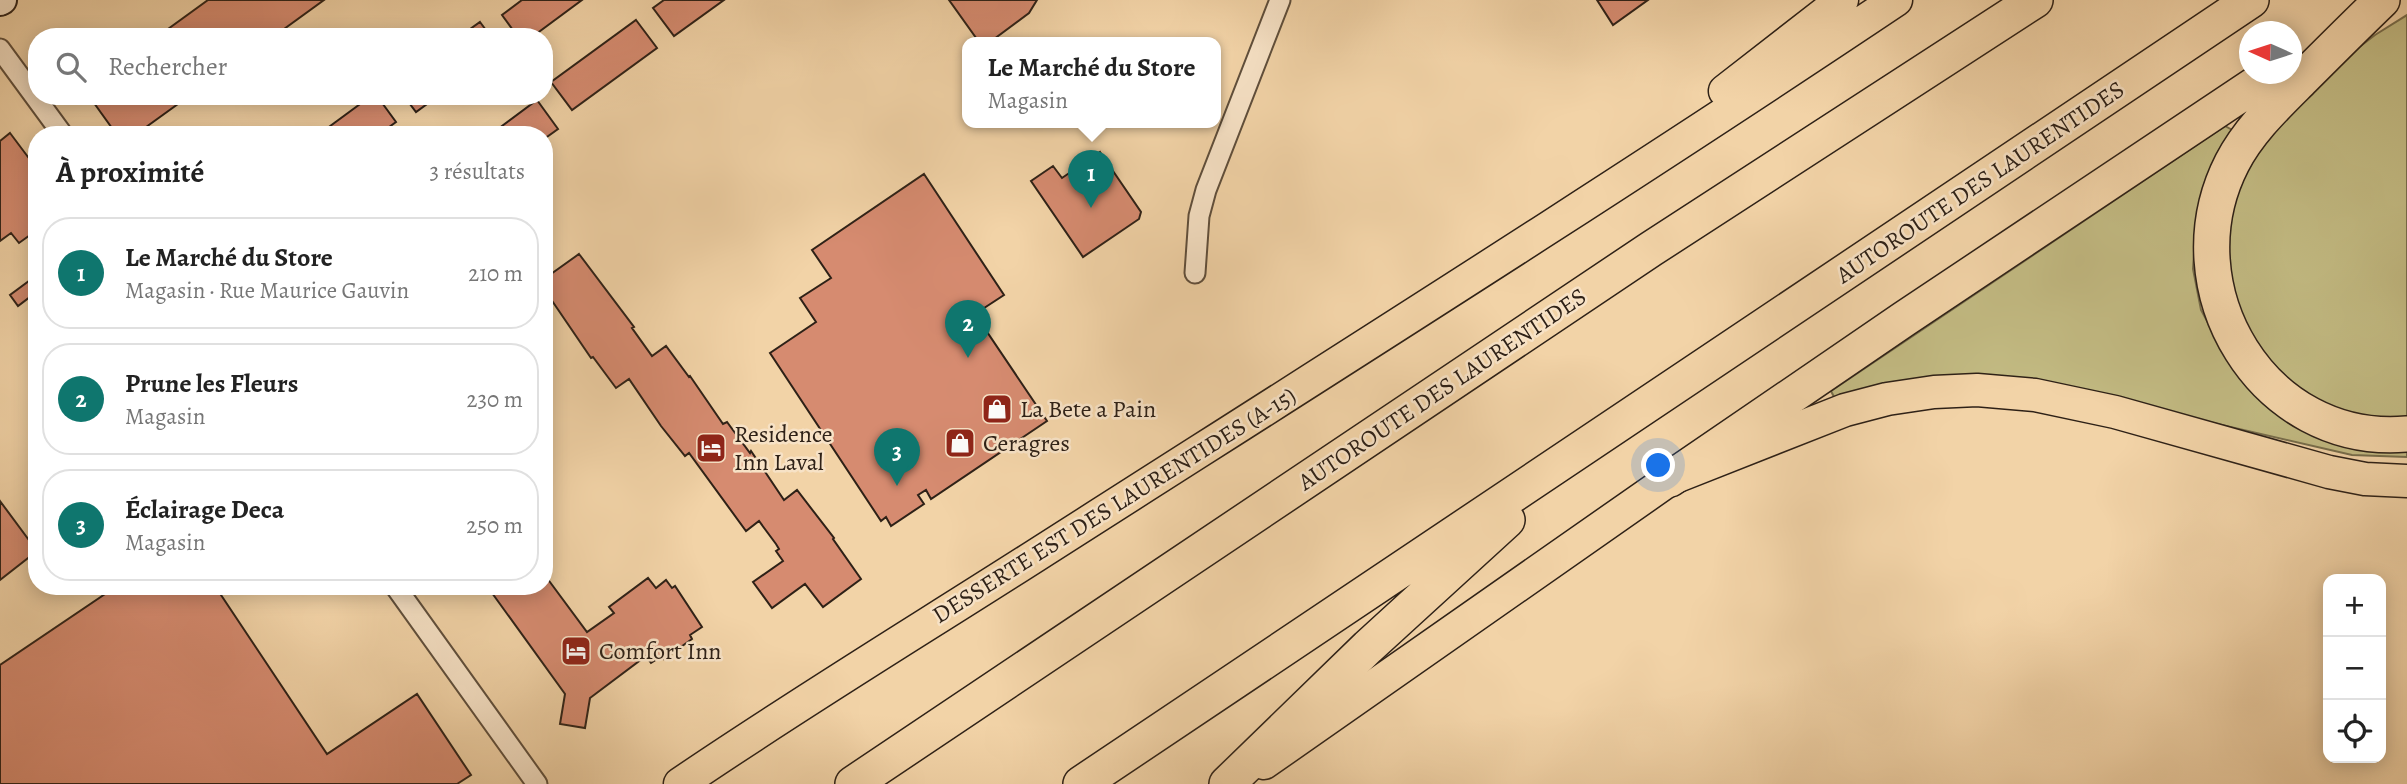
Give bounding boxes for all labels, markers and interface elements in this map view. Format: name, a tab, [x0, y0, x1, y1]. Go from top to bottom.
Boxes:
north arrow	[2239, 21, 2302, 84]
search box	[28, 28, 553, 105]
popup	[962, 37, 1221, 128]
icon: search	[52, 48, 90, 86]
text: Rechercher	[108, 49, 228, 84]
text: Le Marché du Store	[988, 50, 1195, 85]
street label: AUTOROUTE DES LAURENTIDES	[1829, 73, 2131, 291]
text: Magasin	[988, 85, 1068, 116]
pin: 1	[1068, 150, 1114, 208]
text: À proximité	[56, 152, 204, 192]
text: 3 résultats	[430, 156, 525, 187]
text: Le Marché du Store	[125, 240, 333, 275]
text: 1	[77, 258, 85, 289]
text: 210 m	[468, 258, 523, 289]
text: Magasin · Rue Maurice Gauvin	[125, 275, 409, 306]
street label: AUTOROUTE DES LAURENTIDES	[1291, 280, 1593, 498]
pin: 2	[945, 300, 991, 358]
text: Prune les Fleurs	[125, 366, 298, 401]
street label: DESSERTE EST DES LAURENTIDES (A-15)	[926, 379, 1302, 631]
text: 2	[75, 384, 87, 415]
text: 230 m	[467, 384, 523, 415]
shop icon: La Bete a Pain	[980, 392, 1014, 426]
place label: La Bete a Pain	[1020, 393, 1156, 425]
text: Magasin	[125, 401, 205, 432]
place label: Residence Inn Laval	[734, 418, 832, 478]
shop icon: Ceragres	[943, 426, 977, 460]
place label: Ceragres	[983, 427, 1070, 459]
pin: 3	[874, 428, 920, 486]
hotel icon: Residence Inn Laval	[694, 431, 728, 465]
your location	[1641, 448, 1675, 482]
text: Éclairage Deca	[125, 492, 284, 527]
text: 3	[76, 510, 86, 541]
text: 250 m	[466, 510, 523, 541]
text: Magasin	[125, 527, 205, 558]
map controls	[2323, 574, 2386, 763]
button: +	[2323, 574, 2386, 637]
hotel icon: Comfort Inn	[559, 634, 593, 668]
place label: Comfort Inn	[599, 635, 722, 667]
button: −	[2323, 637, 2386, 700]
button: locate	[2323, 700, 2386, 763]

